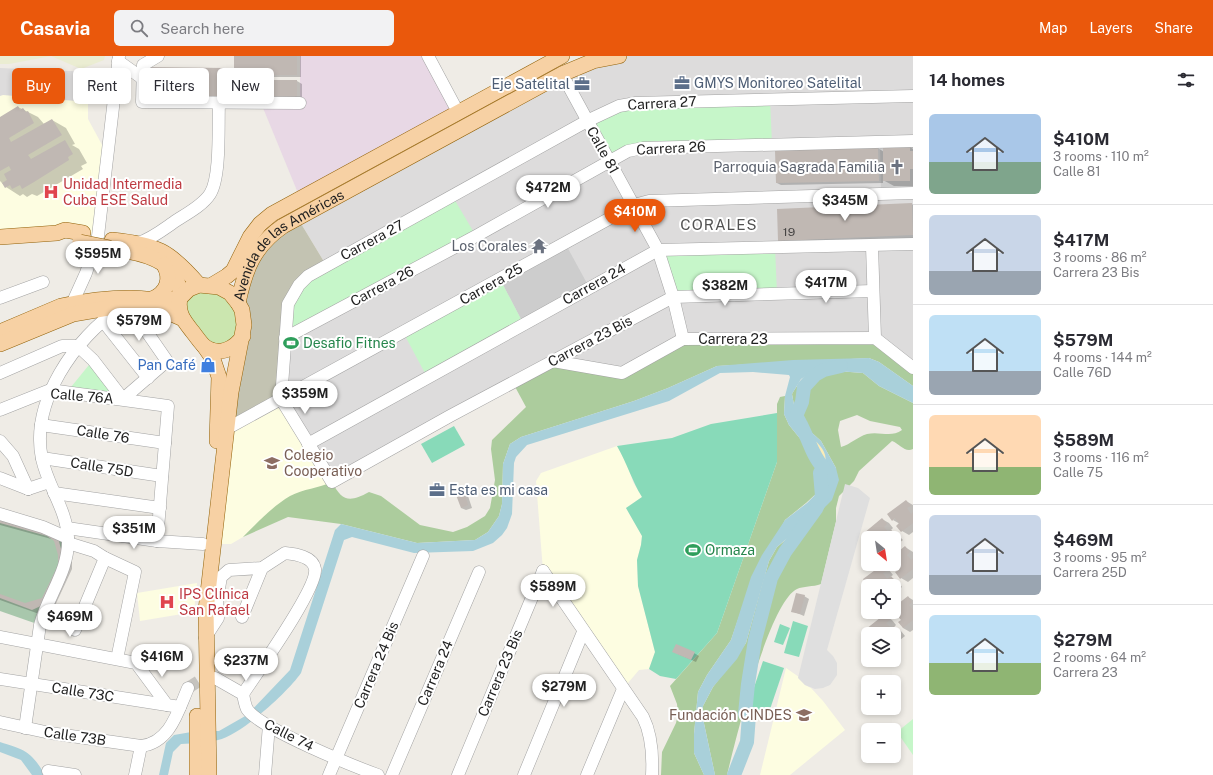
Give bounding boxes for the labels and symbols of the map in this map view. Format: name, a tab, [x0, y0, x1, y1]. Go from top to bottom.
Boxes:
office icon: GMYS Monitoreo Satelital	[673, 74, 691, 92]
office icon: Eje Satelital	[573, 75, 591, 93]
place label: GMYS Monitoreo Satelital	[694, 75, 862, 91]
place label: Eje Satelital	[491, 76, 570, 92]
street label: Carrera 27	[627, 93, 697, 113]
street label: Calle 81	[584, 124, 622, 176]
street label: Carrera 26	[636, 138, 706, 158]
church icon: Parroquia Sagrada Familia	[888, 158, 906, 176]
place label: Parroquia Sagrada Familia	[713, 159, 885, 175]
pin: $472M	[520, 175, 576, 209]
place label: Unidad Intermedia Cuba ESE Salud	[63, 176, 182, 208]
hospital icon: Unidad Intermedia Cuba ESE Salud	[42, 183, 60, 201]
street label: Avenida de las Américas	[231, 186, 347, 303]
pin: $345M	[817, 188, 873, 222]
pin: $410M	[607, 199, 663, 233]
district label: CORALES	[680, 216, 758, 233]
street label: Carrera 27	[338, 217, 406, 263]
house number: 19	[783, 225, 795, 239]
temple icon: Los Corales	[530, 237, 548, 255]
place label: Los Corales	[452, 238, 527, 254]
pin: $595M	[70, 241, 126, 275]
street label: Carrera 25	[457, 260, 525, 308]
street label: Carrera 24	[560, 260, 628, 308]
street label: Carrera 26	[348, 262, 417, 309]
pin: $417M	[798, 270, 854, 304]
pin: $382M	[697, 273, 753, 307]
pin: $579M	[111, 308, 167, 342]
street label: Carrera 23 Bis	[545, 312, 635, 370]
street label: Carrera 23	[698, 331, 768, 347]
sports icon: Desafio Fitnes	[282, 334, 300, 352]
place label: Desafio Fitnes	[303, 335, 396, 351]
shop icon: Pan Café	[199, 356, 217, 374]
place label: Pan Café	[138, 357, 196, 373]
pin: $359M	[277, 381, 333, 415]
street label: Calle 76A	[50, 385, 114, 407]
street label: Calle 76	[75, 422, 131, 446]
place label: Colegio Cooperativo	[284, 447, 362, 479]
street label: Calle 75D	[69, 454, 135, 480]
school or university icon: Colegio Cooperativo	[263, 454, 281, 472]
office icon: Esta es mi casa	[428, 481, 446, 499]
place label: Esta es mi casa	[449, 482, 548, 498]
pin: $351M	[106, 516, 162, 550]
north arrow	[861, 531, 901, 571]
sports icon: Ormaza	[684, 541, 702, 559]
place label: Ormaza	[705, 542, 755, 558]
pin: $589M	[525, 574, 581, 608]
place label: IPS Clínica San Rafael	[179, 586, 250, 618]
hospital icon: IPS Clínica San Rafael	[158, 593, 176, 611]
pin: $469M	[42, 604, 98, 638]
street label: Carrera 24 Bis	[350, 619, 402, 711]
street label: Carrera 23 Bis	[474, 627, 526, 719]
street label: Carrera 24	[414, 638, 456, 708]
pin: $416M	[134, 644, 190, 678]
pin: $237M	[218, 648, 274, 682]
pin: $279M	[536, 674, 592, 708]
street label: Calle 73C	[51, 679, 115, 705]
school or university icon: Fundación CINDES	[795, 706, 813, 724]
place label: Fundación CINDES	[669, 707, 792, 723]
street label: Calle 74	[262, 716, 317, 754]
street label: Calle 73B	[43, 724, 107, 748]

